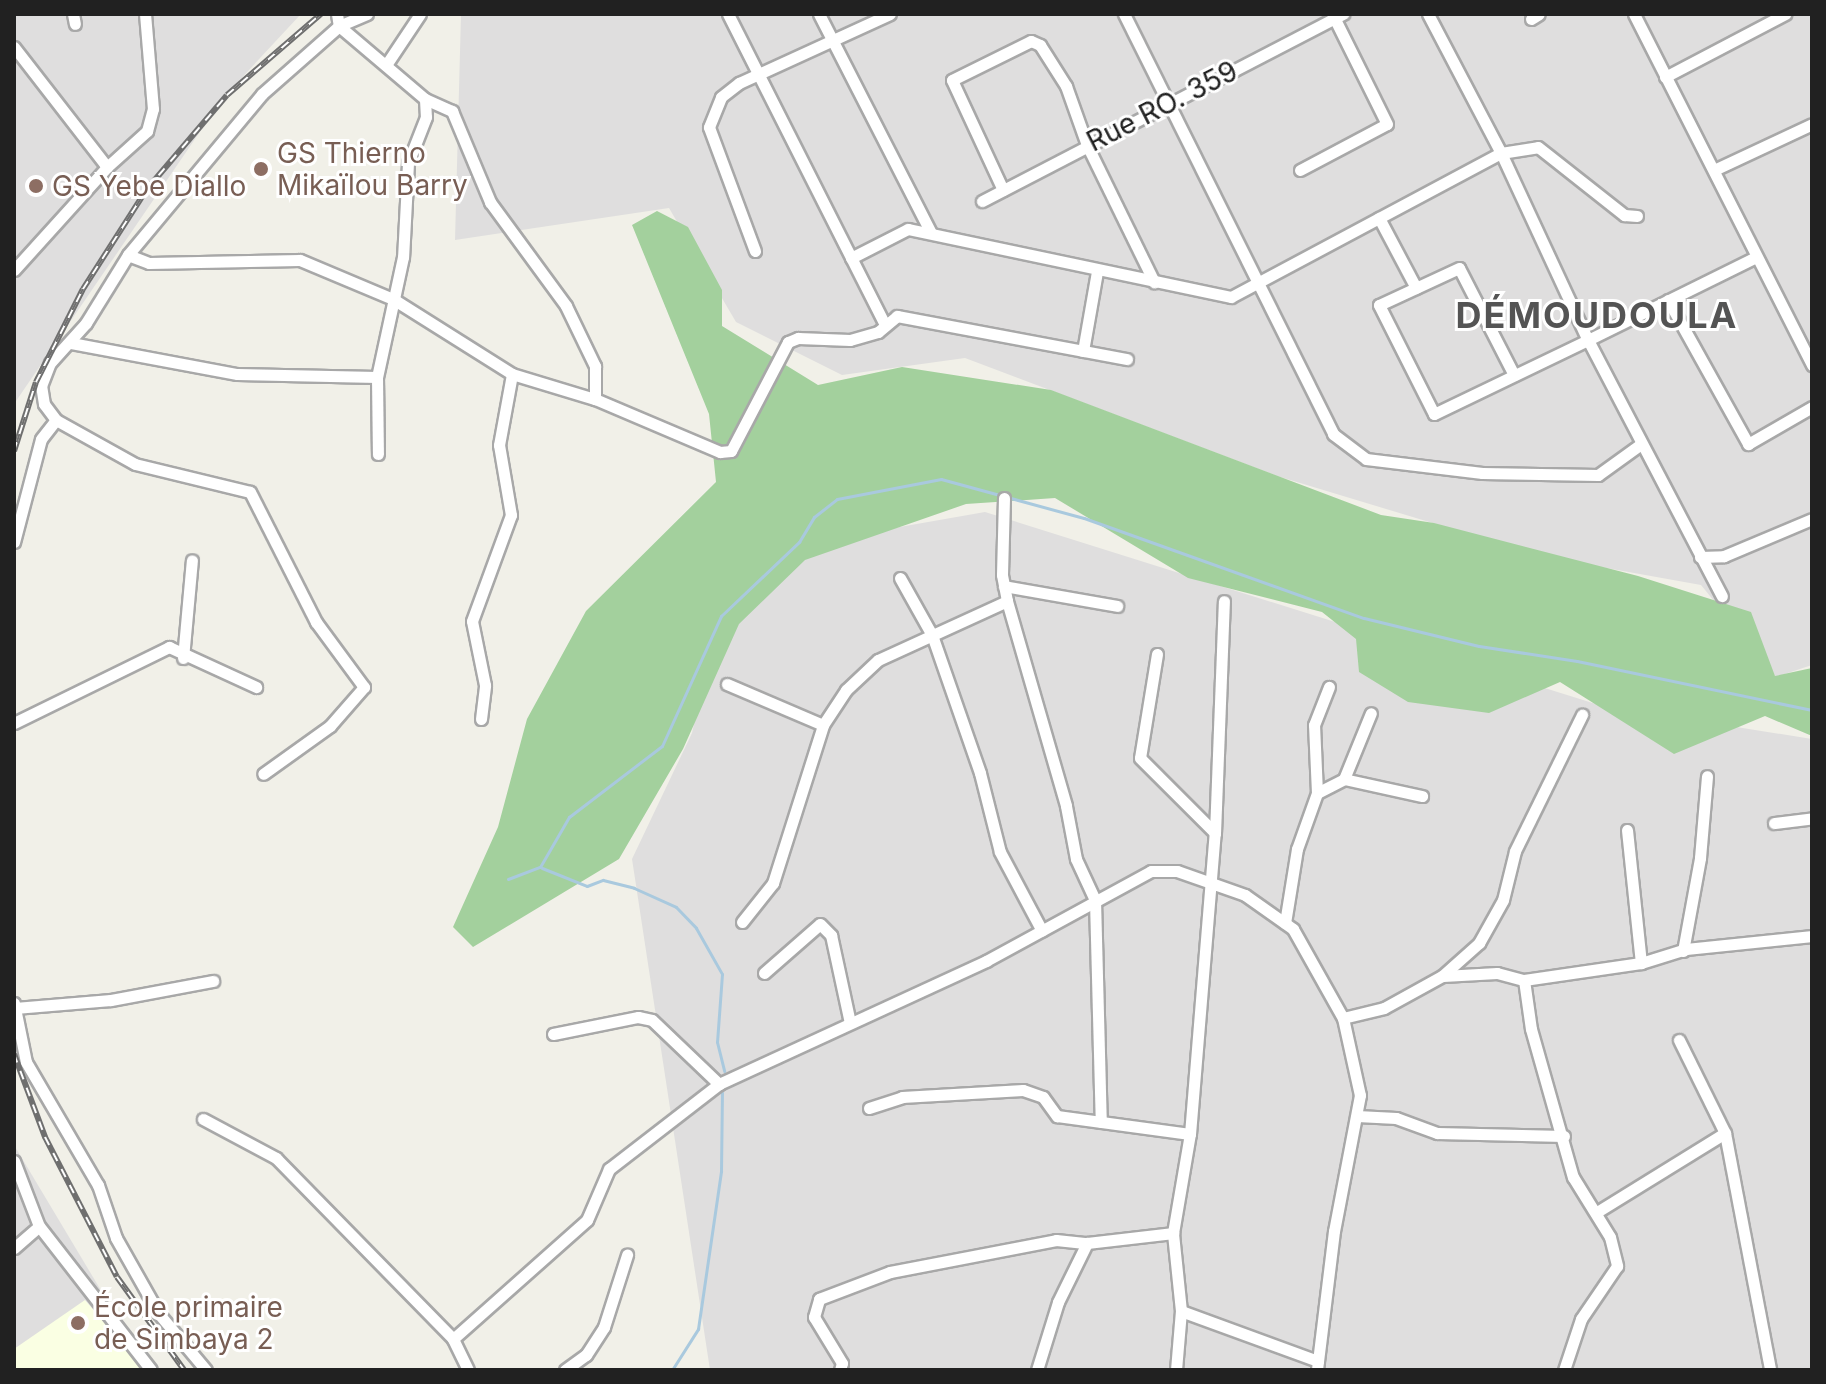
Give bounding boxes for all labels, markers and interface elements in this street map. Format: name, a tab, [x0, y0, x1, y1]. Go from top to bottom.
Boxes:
street label: Rue RO. 359	[1081, 54, 1243, 158]
place label: GS Thierno Mikaïlou Barry	[277, 136, 468, 202]
marker: GS Thierno Mikaïlou Barry	[252, 160, 270, 178]
place label: GS Yebe Diallo	[52, 169, 246, 203]
marker: GS Yebe Diallo	[27, 177, 45, 195]
district label: DÉMOUDOULA	[1456, 294, 1738, 338]
place label: École primaire de Simbaya 2	[94, 1290, 283, 1356]
marker: École primaire de Simbaya 2	[69, 1314, 87, 1332]

